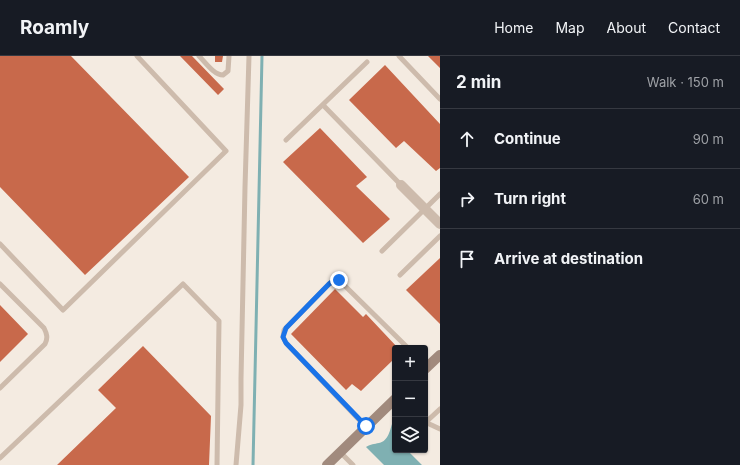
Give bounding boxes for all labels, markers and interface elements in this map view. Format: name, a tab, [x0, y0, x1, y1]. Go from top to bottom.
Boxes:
text: Roamly	[20, 16, 89, 39]
text: Home	[494, 19, 533, 36]
text: Map	[555, 19, 585, 36]
text: About	[607, 19, 646, 36]
text: Contact	[668, 19, 720, 36]
text: 2 min	[456, 72, 501, 92]
text: Walk · 150 m	[647, 74, 724, 90]
icon: ahead	[456, 128, 478, 150]
text: Continue	[494, 129, 561, 148]
text: 90 m	[693, 131, 724, 147]
icon: right	[456, 188, 478, 210]
text: Turn right	[494, 189, 566, 208]
text: 60 m	[693, 191, 724, 207]
icon: arrive	[456, 248, 478, 270]
text: Arrive at destination	[494, 249, 643, 268]
route end	[330, 271, 348, 289]
map controls	[392, 345, 428, 453]
button: +	[392, 345, 428, 381]
button: −	[392, 381, 428, 417]
route start	[357, 417, 375, 435]
button: layers	[392, 417, 428, 453]

